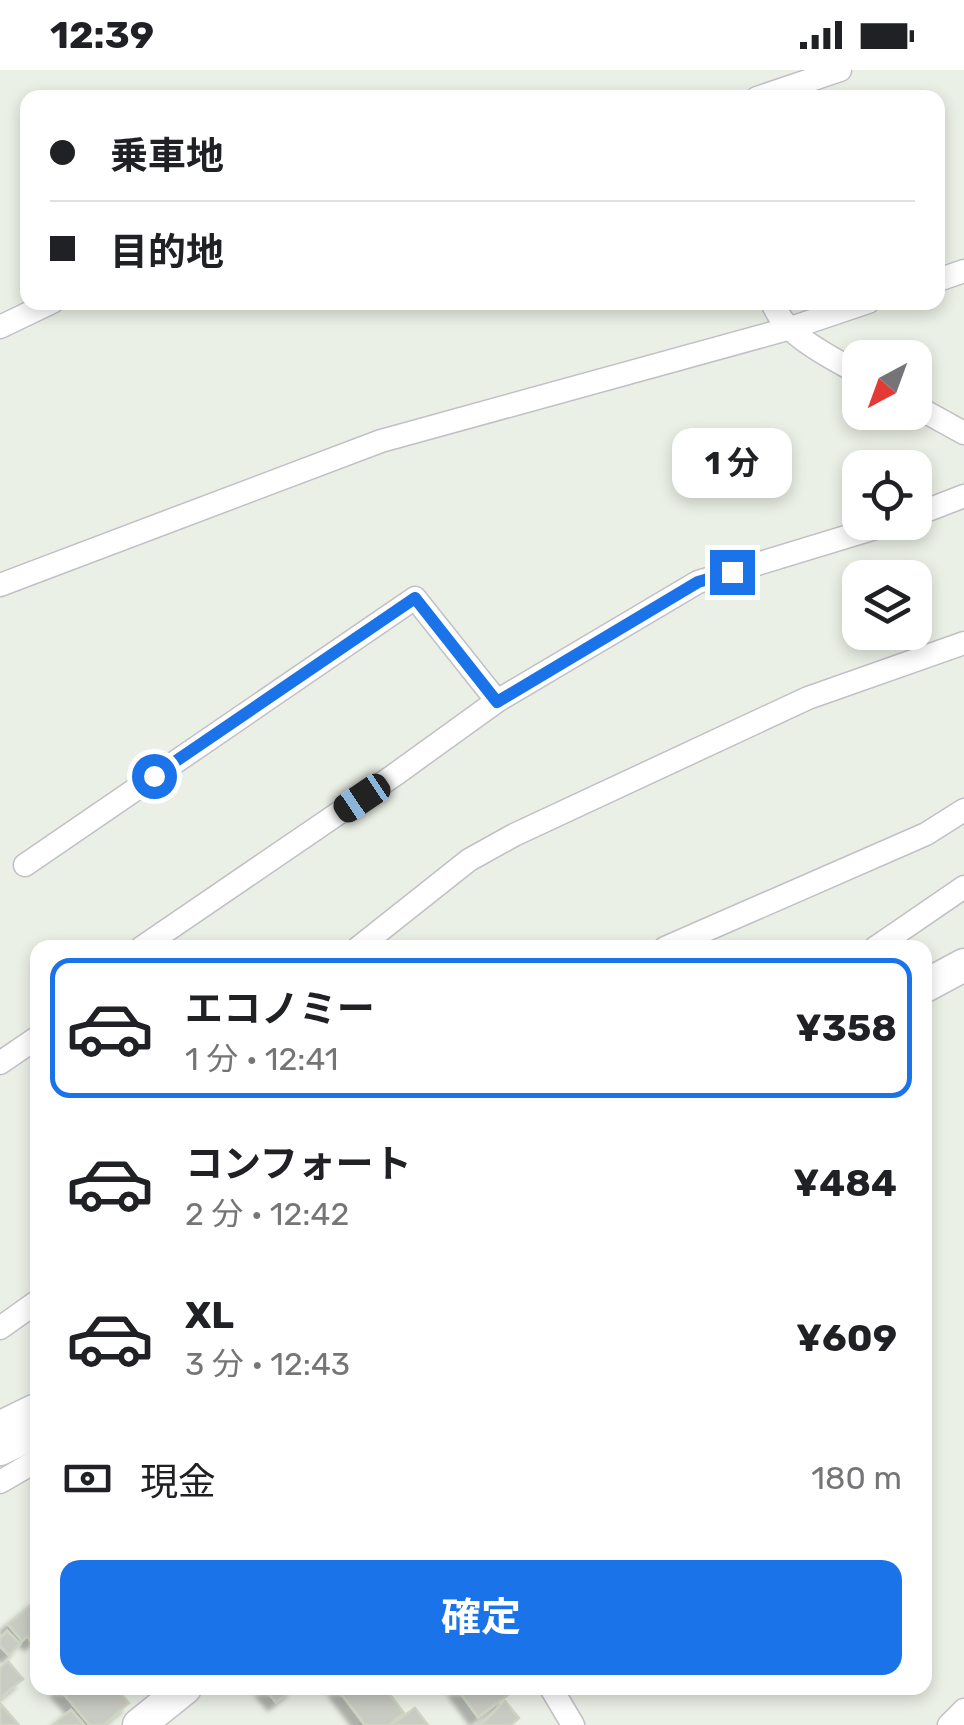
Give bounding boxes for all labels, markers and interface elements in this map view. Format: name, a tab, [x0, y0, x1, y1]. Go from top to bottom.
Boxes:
text: 12:39	[50, 12, 154, 58]
text: 乗車地	[110, 133, 224, 179]
text: 目的地	[110, 229, 224, 275]
north arrow	[842, 340, 932, 430]
map controls	[842, 340, 932, 650]
callout: 1 分	[672, 427, 792, 497]
text: 1 分	[705, 444, 759, 482]
button: locate	[842, 450, 932, 540]
route end	[710, 550, 755, 595]
button: layers	[842, 560, 932, 650]
route start	[132, 754, 177, 799]
car	[329, 769, 395, 827]
icon: car	[65, 983, 155, 1073]
text: エコノミー	[185, 986, 375, 1032]
text: ¥358	[796, 1005, 897, 1051]
text: 1 分 · 12:41	[185, 1040, 338, 1078]
icon: car	[65, 1138, 155, 1228]
text: コンフォート	[185, 1141, 412, 1187]
text: ¥484	[793, 1160, 897, 1206]
text: 2 分 · 12:42	[185, 1195, 349, 1233]
text: XL	[185, 1292, 234, 1338]
icon: car	[65, 1293, 155, 1383]
text: ¥609	[796, 1315, 897, 1361]
text: 3 分 · 12:43	[185, 1345, 350, 1383]
icon: cash	[60, 1451, 115, 1506]
text: 現金	[140, 1459, 216, 1505]
text: 180 m	[811, 1459, 902, 1497]
button: 確定	[60, 1560, 902, 1675]

